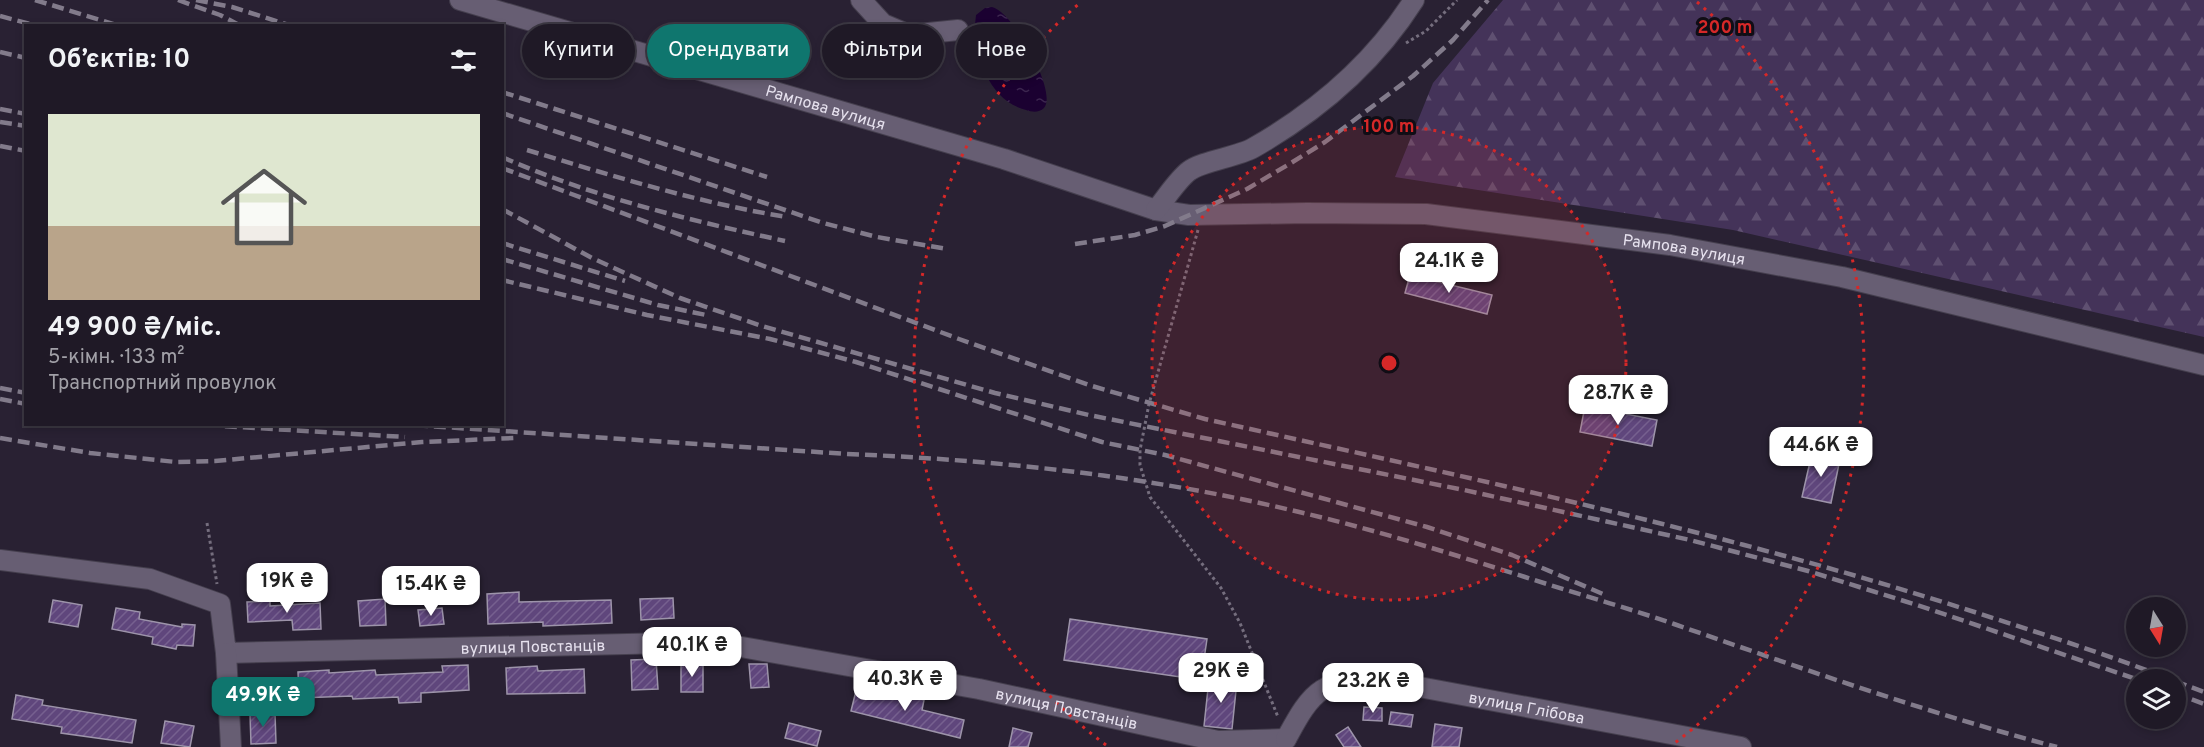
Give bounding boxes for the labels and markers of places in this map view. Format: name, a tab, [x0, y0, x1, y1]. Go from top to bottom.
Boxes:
pin: 24.1K ₴	[1394, 243, 1504, 294]
centre of rings	[1379, 353, 1399, 373]
pin: 28.7K ₴	[1563, 375, 1673, 426]
pin: 44.6K ₴	[1766, 427, 1876, 478]
pin: 19K ₴	[245, 563, 329, 614]
pin: 15.4K ₴	[376, 566, 486, 617]
pin: 40.1K ₴	[637, 627, 747, 678]
pin: 29K ₴	[1179, 653, 1263, 704]
pin: 40.3K ₴	[850, 661, 960, 712]
pin: 23.2K ₴	[1318, 663, 1428, 714]
pin: 49.9K ₴	[208, 677, 318, 728]

